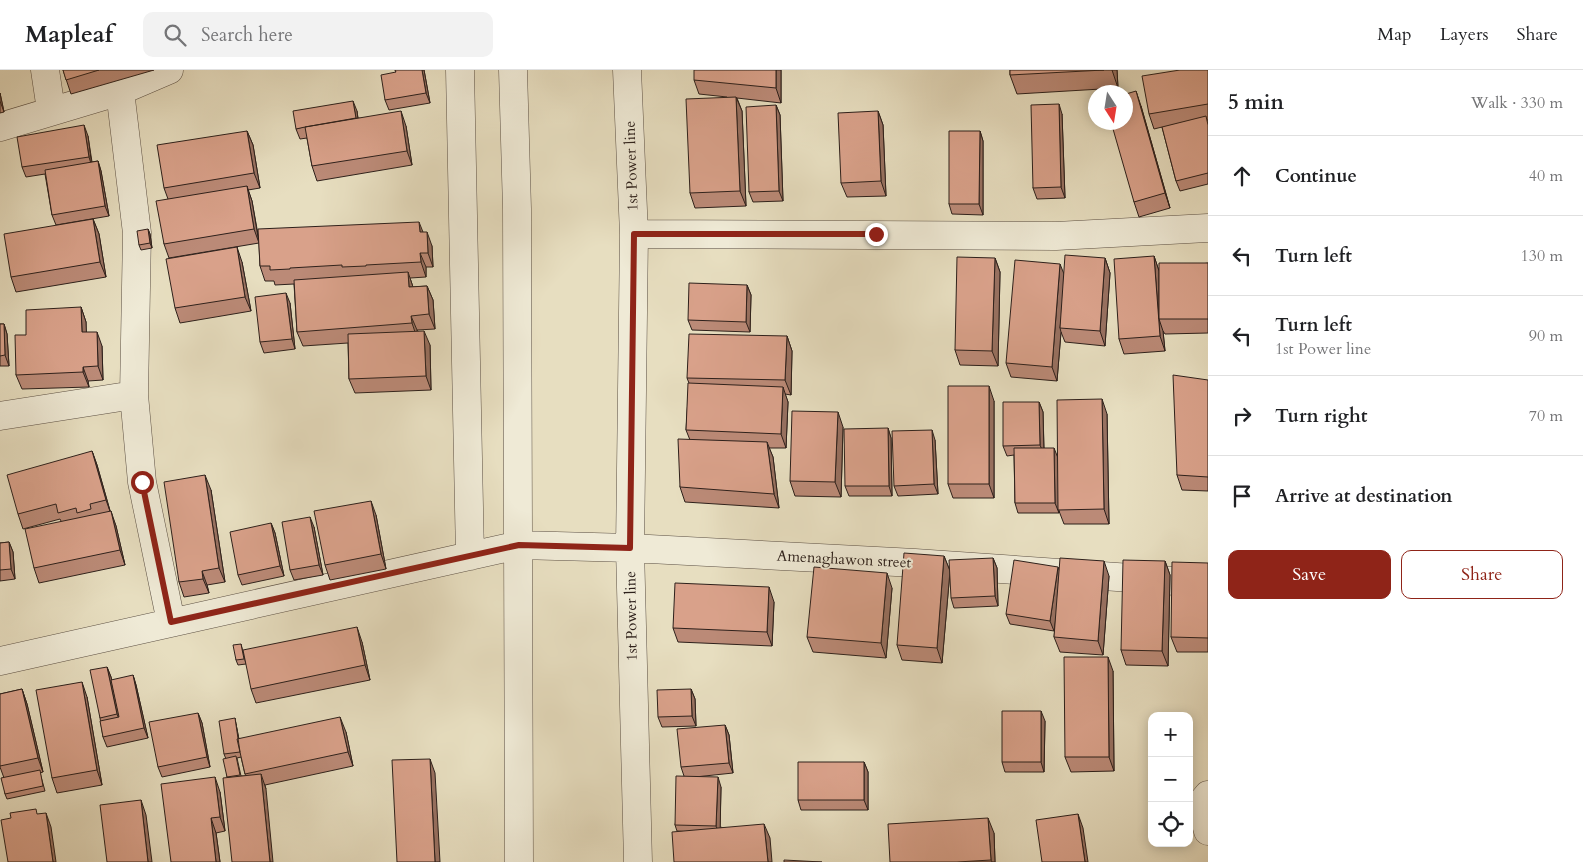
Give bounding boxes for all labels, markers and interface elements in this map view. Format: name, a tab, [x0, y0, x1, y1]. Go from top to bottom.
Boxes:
search box	[143, 12, 493, 57]
text: Mapleaf	[25, 18, 113, 51]
icon: search	[161, 21, 189, 49]
text: Search here	[201, 22, 293, 48]
text: Map	[1377, 22, 1412, 47]
text: Layers	[1440, 22, 1489, 47]
text: Share	[1517, 22, 1558, 47]
north arrow	[1088, 85, 1133, 130]
text: 5 min	[1228, 88, 1284, 117]
text: Walk · 330 m	[1471, 92, 1563, 114]
street label: 1st Power line	[619, 120, 643, 211]
icon: ahead	[1228, 162, 1256, 190]
text: Continue	[1275, 163, 1357, 189]
text: 40 m	[1529, 165, 1563, 187]
route end	[865, 223, 888, 246]
icon: left	[1228, 242, 1256, 270]
text: Turn left	[1275, 243, 1352, 269]
text: 130 m	[1521, 245, 1563, 267]
text: Turn left	[1275, 312, 1352, 338]
icon: left	[1228, 322, 1256, 350]
text: 90 m	[1529, 325, 1563, 347]
text: 1st Power line	[1275, 338, 1371, 360]
icon: right	[1228, 402, 1256, 430]
text: Turn right	[1275, 403, 1367, 429]
text: 70 m	[1529, 405, 1563, 427]
route start	[131, 471, 154, 494]
icon: arrive	[1228, 482, 1256, 510]
text: Arrive at destination	[1275, 483, 1452, 509]
street label: Amenaghawon street	[776, 545, 912, 573]
button: Save	[1228, 550, 1391, 599]
button: Share	[1401, 550, 1563, 599]
street label: 1st Power line	[620, 571, 642, 661]
map controls	[1148, 712, 1193, 847]
button: +	[1148, 712, 1193, 757]
button: −	[1148, 757, 1193, 802]
button: locate	[1148, 802, 1193, 847]

